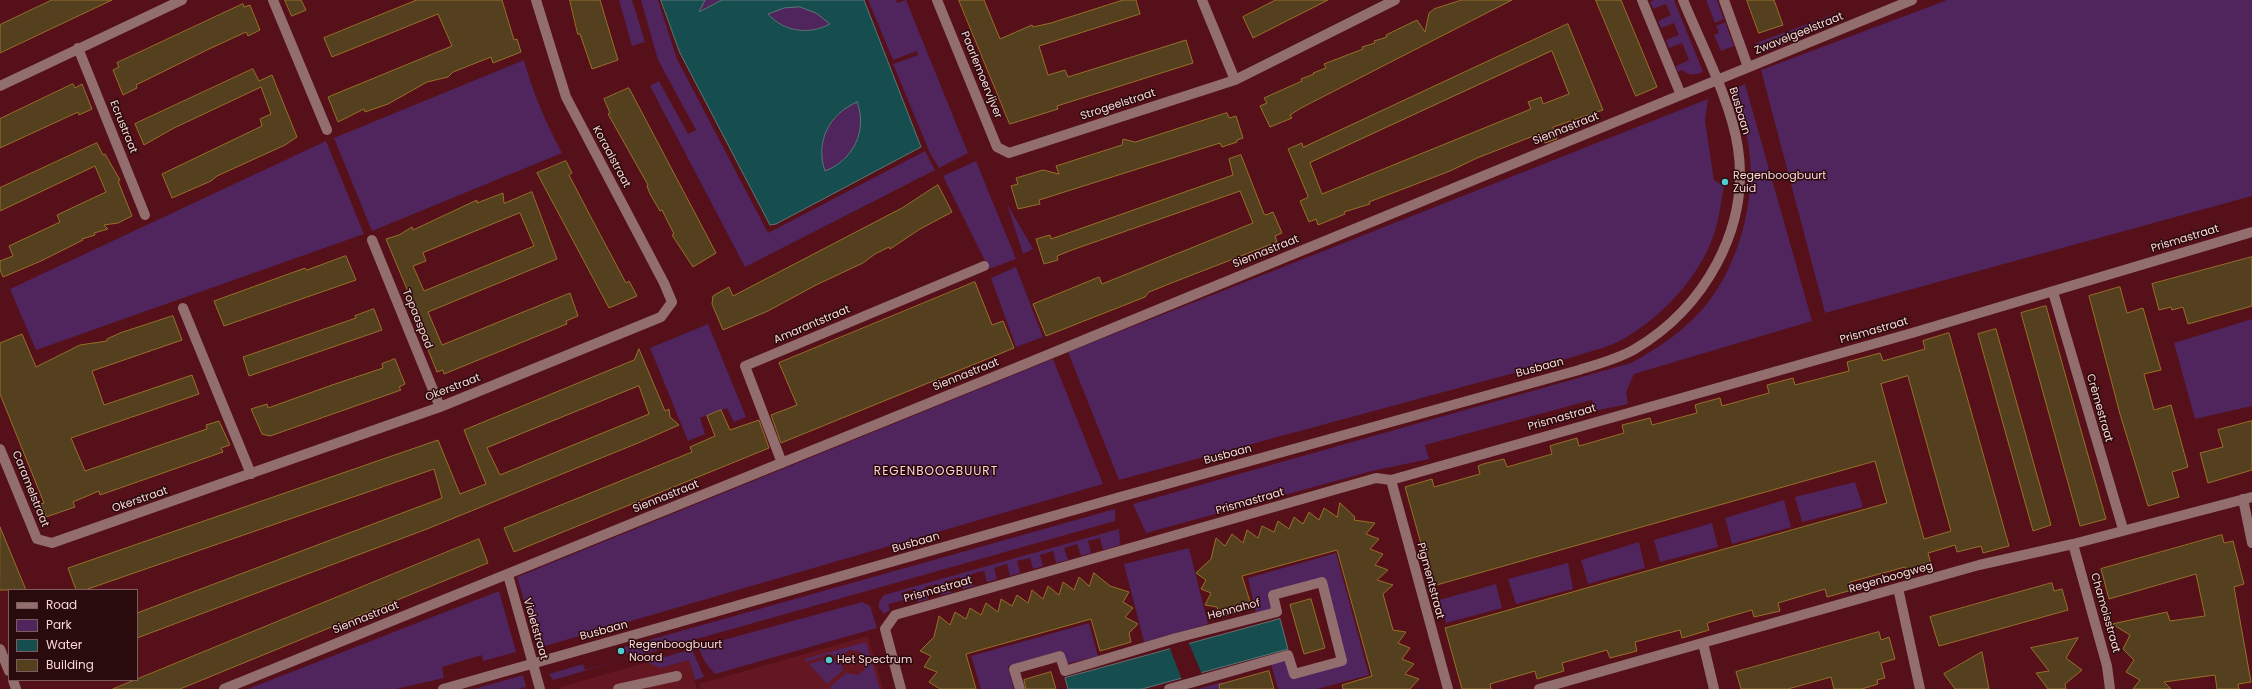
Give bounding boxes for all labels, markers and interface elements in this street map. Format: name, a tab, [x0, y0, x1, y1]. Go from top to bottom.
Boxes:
street label: Zwavelgeelstraat	[1753, 10, 1845, 58]
street label: Paarlemoervijver	[957, 29, 1005, 121]
street label: Busbaan	[1726, 86, 1752, 136]
street label: Strogeelstraat	[1079, 87, 1157, 123]
street label: Ecrustraat	[106, 98, 140, 156]
street label: Siennastraat	[1531, 110, 1601, 148]
street label: Koraalstraat	[589, 124, 633, 190]
place label: Regenboogbuurt Zuid	[1733, 169, 1826, 195]
marker: Regenboogbuurt Zuid	[1720, 177, 1730, 187]
street label: Prismastraat	[2149, 222, 2221, 256]
street label: Siennastraat	[1231, 233, 1301, 271]
street label: Topaaspad	[399, 287, 435, 351]
street label: Amarantstraat	[772, 303, 852, 347]
street label: Prismastraat	[1838, 315, 1910, 347]
street label: Busbaan	[1515, 355, 1565, 381]
street label: Siennastraat	[931, 356, 1001, 394]
street label: Okerstraat	[424, 371, 482, 405]
street label: Crèmestraat	[2083, 372, 2115, 444]
street label: Prismastraat	[1526, 402, 1598, 434]
street label: Busbaan	[1203, 442, 1253, 468]
street label: Caramelstraat	[9, 449, 51, 529]
district label: REGENBOOGBUURT	[874, 465, 998, 479]
street label: Siennastraat	[631, 478, 701, 516]
street label: Okerstraat	[110, 484, 170, 516]
street label: Prismastraat	[1214, 486, 1286, 518]
street label: Busbaan	[891, 530, 941, 556]
street label: Pigmentstraat	[1413, 541, 1447, 621]
street label: Regenboogweg	[1847, 560, 1935, 596]
street label: Chamoisstraat	[2087, 572, 2123, 654]
street label: Prismastraat	[902, 574, 974, 606]
legend	[8, 589, 138, 681]
text: Road	[46, 596, 77, 613]
street label: Violetstraat	[520, 597, 550, 661]
street label: Hennahof	[1206, 597, 1262, 623]
street label: Siennastraat	[331, 599, 401, 637]
text: Park	[46, 616, 72, 633]
street label: Busbaan	[579, 618, 629, 644]
text: Water	[46, 636, 82, 653]
place label: Regenboogbuurt Noord	[629, 638, 722, 664]
marker: Regenboogbuurt Noord	[616, 646, 626, 656]
place label: Het Spectrum	[837, 653, 912, 667]
marker: Het Spectrum	[824, 655, 834, 665]
text: Building	[46, 656, 94, 673]

